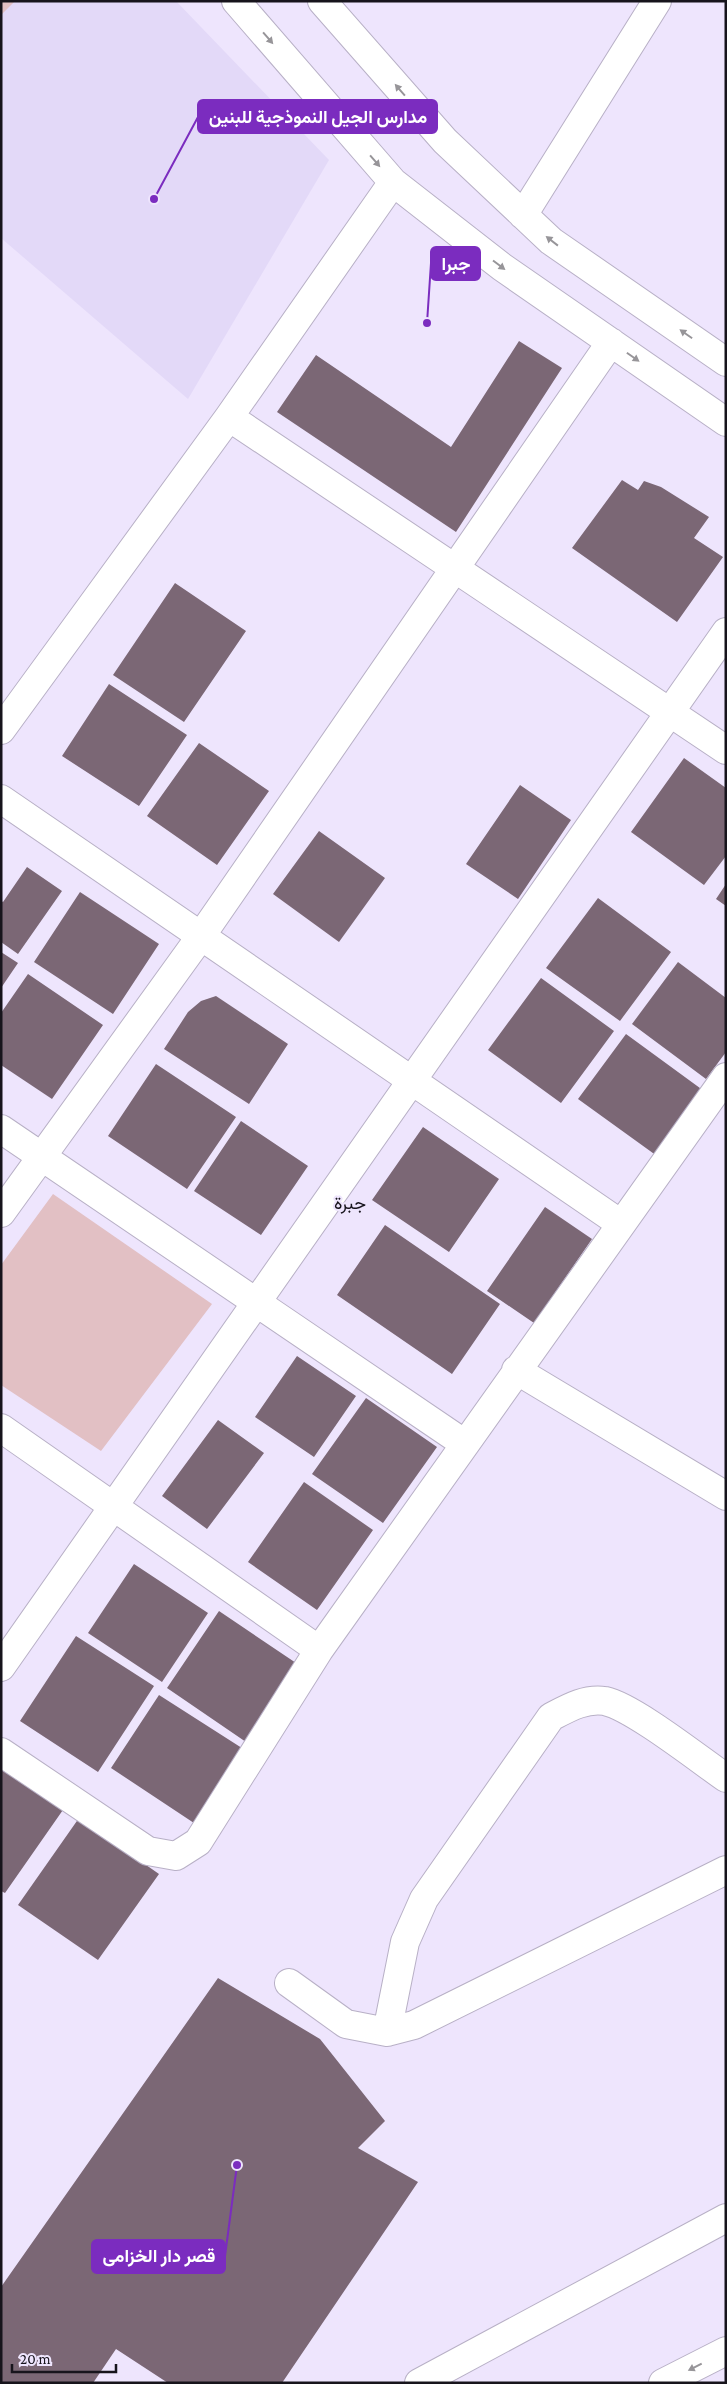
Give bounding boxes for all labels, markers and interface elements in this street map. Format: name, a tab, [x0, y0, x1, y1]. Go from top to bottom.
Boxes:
one-way arrow	[263, 31, 274, 44]
one-way arrow	[394, 84, 406, 96]
callout: مدارس الجيل النموذجية للبنين	[198, 100, 437, 133]
text: مدارس الجيل النموذجية للبنين	[209, 107, 428, 128]
one-way arrow	[369, 154, 380, 167]
one-way arrow	[546, 236, 559, 247]
callout: جبرا	[431, 247, 480, 280]
text: جبرا	[441, 254, 471, 275]
one-way arrow	[492, 259, 505, 270]
one-way arrow	[679, 329, 692, 339]
one-way arrow	[626, 352, 640, 362]
district label: جبرة	[334, 1193, 366, 1214]
callout: قصر دار الخزامى	[92, 2240, 225, 2273]
text: قصر دار الخزامى	[102, 2246, 216, 2267]
scale bar	[12, 2342, 116, 2374]
text: 20 m	[20, 2351, 51, 2367]
one-way arrow	[687, 2363, 702, 2371]

